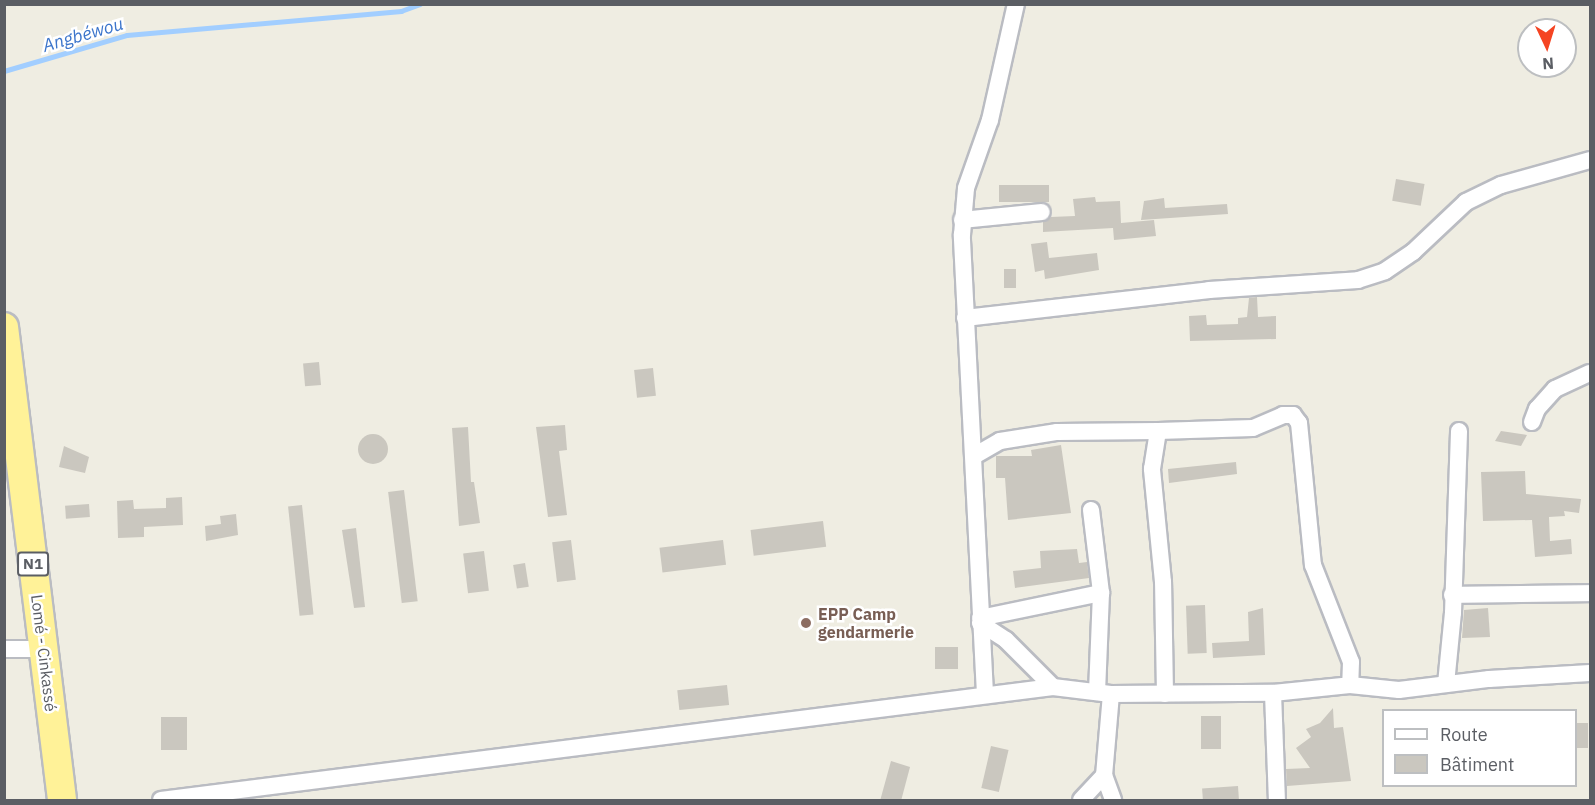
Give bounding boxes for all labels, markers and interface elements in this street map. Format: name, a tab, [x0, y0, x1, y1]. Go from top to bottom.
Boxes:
water label: Angbéwou	[40, 13, 126, 57]
north arrow	[1517, 18, 1577, 78]
text: N	[1542, 54, 1555, 74]
road number: N1	[16, 552, 50, 576]
street label: Lomé - Cinkassé	[27, 593, 61, 713]
place label: EPP Camp gendarmerie	[818, 604, 914, 642]
marker: EPP Camp gendarmerie	[799, 616, 813, 630]
legend	[1382, 709, 1577, 787]
text: Route	[1440, 723, 1488, 746]
text: Bâtiment	[1440, 753, 1514, 776]

